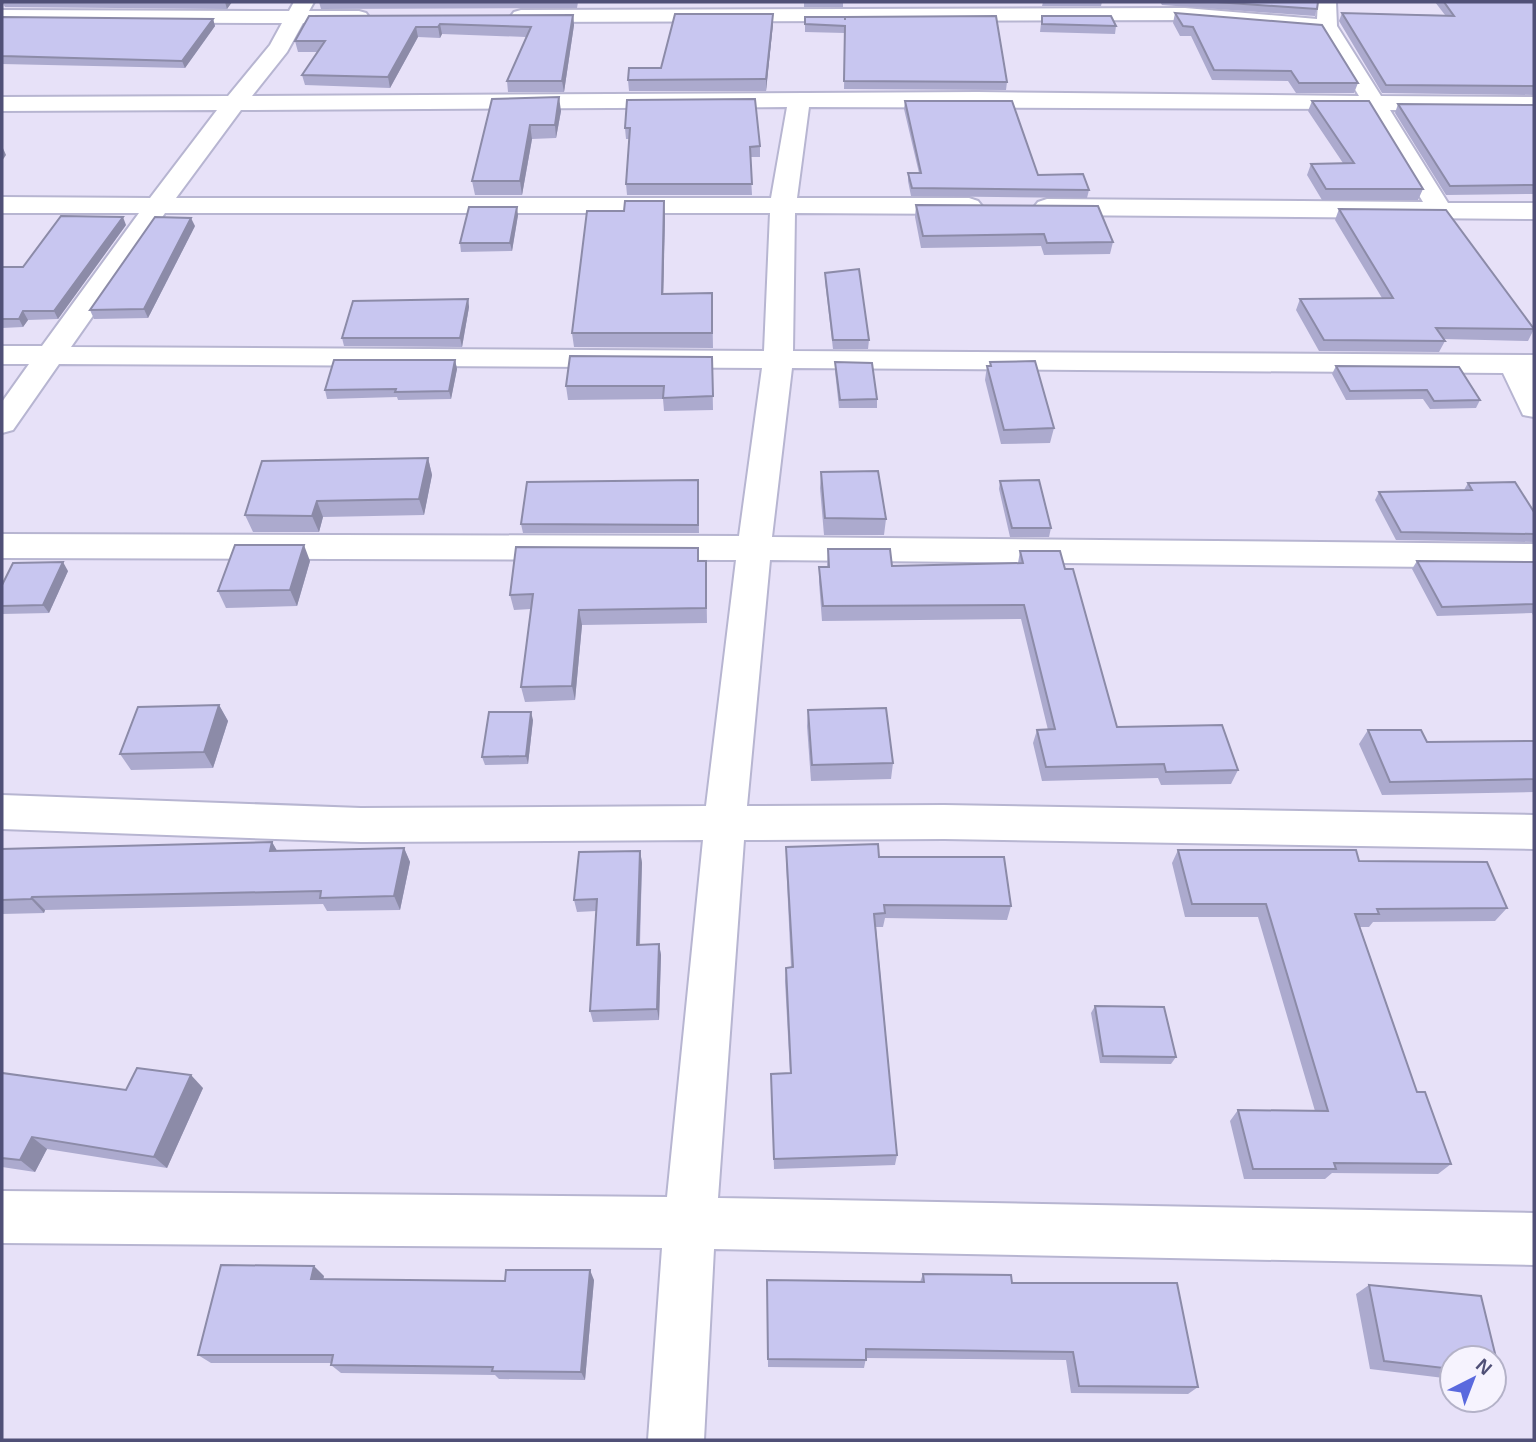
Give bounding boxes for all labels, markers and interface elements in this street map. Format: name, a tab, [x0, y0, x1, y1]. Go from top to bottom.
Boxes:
north arrow	[1438, 1344, 1508, 1414]
text: N	[1472, 1354, 1496, 1379]

